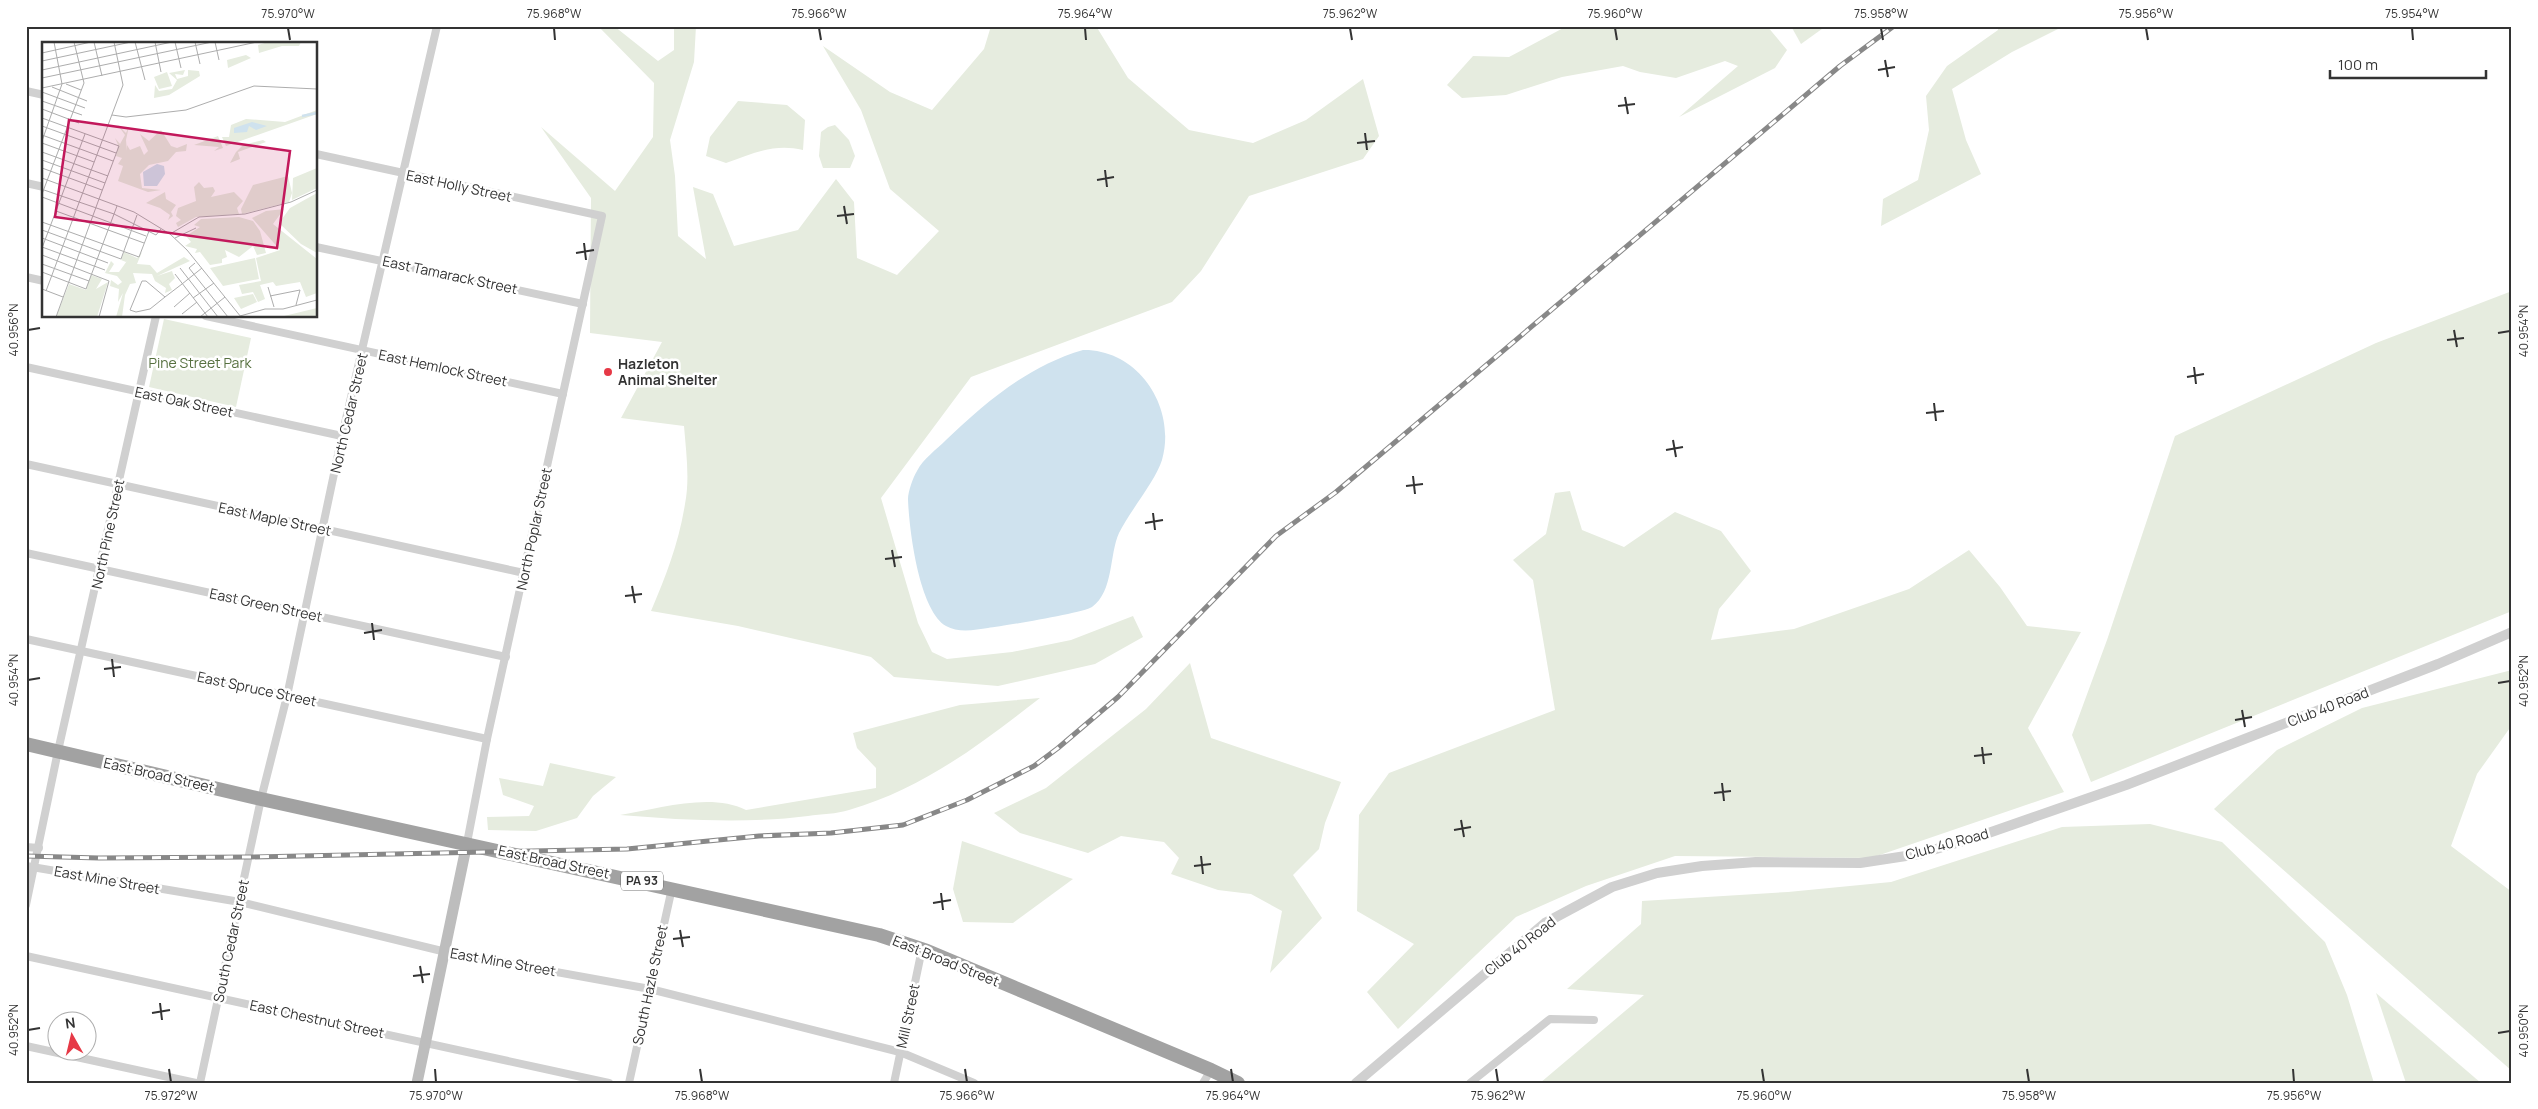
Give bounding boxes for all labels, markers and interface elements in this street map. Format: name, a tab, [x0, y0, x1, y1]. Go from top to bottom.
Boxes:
text: 75.970°W	[261, 5, 315, 22]
text: 75.968°W	[527, 5, 582, 22]
text: 75.966°W	[792, 5, 847, 22]
text: 75.964°W	[1058, 5, 1113, 22]
text: 75.962°W	[1323, 5, 1378, 22]
text: 75.960°W	[1588, 5, 1643, 22]
text: 75.958°W	[1854, 5, 1909, 22]
text: 75.956°W	[2119, 5, 2174, 22]
text: 75.954°W	[2385, 5, 2440, 22]
inset map	[42, 42, 318, 318]
scale bar	[2330, 48, 2487, 80]
text: 100 m	[2338, 54, 2378, 75]
street label: East Holly Street	[405, 165, 514, 206]
street label: East Tamarack Street	[381, 251, 520, 298]
text: 40.956°N	[5, 304, 22, 356]
text: 40.954°N	[2515, 305, 2532, 357]
street label: East Hemlock Street	[377, 345, 510, 391]
street label: North Cedar Street	[325, 351, 372, 475]
park label: Pine Street Park	[149, 353, 252, 372]
place label: Hazleton Animal Shelter	[618, 354, 718, 389]
marker: Hazleton Animal Shelter	[602, 366, 614, 378]
street label: East Oak Street	[133, 382, 236, 421]
street label: North Poplar Street	[511, 466, 556, 592]
street label: North Pine Street	[87, 477, 128, 591]
street label: East Maple Street	[217, 497, 334, 540]
street label: East Green Street	[208, 583, 325, 626]
text: 40.954°N	[5, 654, 22, 706]
text: 40.952°N	[2515, 655, 2532, 707]
street label: East Spruce Street	[196, 667, 319, 711]
street label: Club 40 Road	[2285, 682, 2371, 731]
street label: East Broad Street	[102, 753, 217, 797]
street label: Club 40 Road	[1903, 823, 1991, 864]
street label: East Broad Street	[497, 840, 612, 883]
street label: East Mine Street	[53, 861, 162, 898]
road number: PA 93	[621, 871, 663, 890]
street label: South Cedar Street	[208, 877, 253, 1004]
street label: Club 40 Road	[1480, 912, 1559, 979]
street label: South Hazle Street	[628, 923, 672, 1047]
street label: East Broad Street	[890, 931, 1003, 991]
street label: East Mine Street	[449, 943, 558, 980]
street label: Mill Street	[891, 982, 924, 1050]
street label: East Chestnut Street	[248, 995, 387, 1042]
text: 40.952°N	[5, 1004, 22, 1056]
text: 40.950°N	[2515, 1005, 2532, 1057]
north arrow	[48, 1012, 98, 1062]
text: N	[64, 1013, 76, 1033]
text: 75.972°W	[145, 1087, 198, 1104]
text: 75.970°W	[409, 1087, 463, 1104]
text: 75.968°W	[675, 1087, 730, 1104]
text: 75.966°W	[940, 1087, 995, 1104]
text: 75.964°W	[1206, 1087, 1261, 1104]
text: 75.962°W	[1471, 1087, 1526, 1104]
text: 75.960°W	[1737, 1087, 1792, 1104]
text: 75.958°W	[2002, 1087, 2057, 1104]
text: 75.956°W	[2267, 1087, 2322, 1104]

